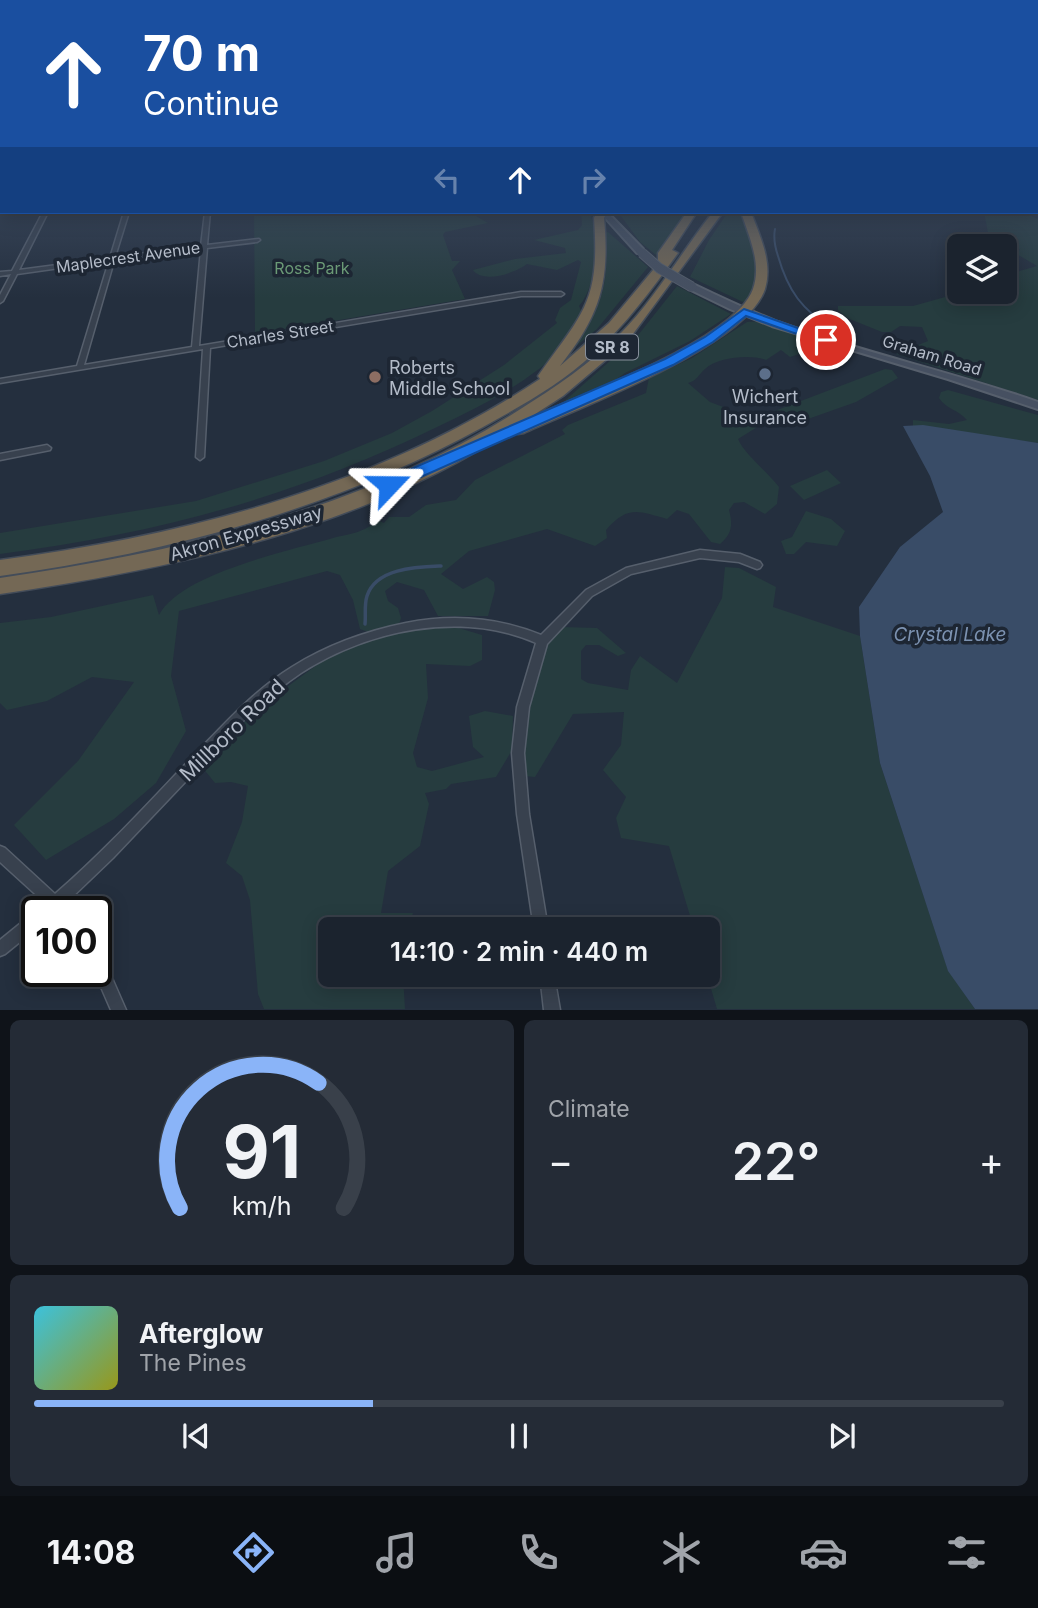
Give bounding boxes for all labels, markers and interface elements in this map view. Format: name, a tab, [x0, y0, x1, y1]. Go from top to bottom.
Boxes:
text: 70 m	[143, 24, 260, 83]
icon: ahead	[28, 28, 119, 119]
text: Continue	[143, 84, 279, 123]
icon: left	[428, 161, 466, 199]
icon: ahead	[501, 161, 539, 199]
icon: right	[574, 161, 612, 199]
map controls	[947, 234, 1017, 304]
button: layers	[947, 234, 1017, 304]
street label: Maplecrest Avenue	[55, 237, 201, 277]
park label: Ross Park	[274, 258, 350, 278]
pin	[796, 310, 856, 370]
street label: Charles Street	[225, 316, 335, 352]
icon: arrive	[807, 321, 845, 359]
street label: Graham Road	[880, 330, 984, 380]
road number: SR 8	[586, 334, 638, 360]
place label: Roberts Middle School	[389, 357, 510, 399]
marker: Wichert Insurance	[757, 366, 773, 382]
marker: Roberts Middle School	[367, 369, 383, 385]
place label: Wichert Insurance	[723, 386, 807, 428]
position arrow	[352, 448, 426, 522]
street label: Akron Expressway	[167, 501, 325, 565]
water label: Crystal Lake	[893, 623, 1007, 646]
street label: Millboro Road	[174, 674, 290, 786]
speed limit sign: 100	[21, 896, 112, 987]
text: 14:10 · 2 min · 440 m	[390, 936, 648, 967]
text: Climate	[548, 1095, 630, 1123]
text: 91	[223, 1108, 301, 1197]
text: 22°	[732, 1130, 820, 1193]
text: −	[548, 1138, 573, 1184]
text: +	[979, 1138, 1004, 1184]
text: km/h	[232, 1191, 292, 1221]
text: Afterglow	[139, 1318, 263, 1349]
text: The Pines	[139, 1349, 247, 1377]
icon: previous	[177, 1417, 215, 1455]
icon: pause	[500, 1417, 538, 1455]
icon: next	[823, 1417, 861, 1455]
icon: directions	[229, 1528, 278, 1577]
icon: music	[372, 1528, 421, 1577]
icon: phone	[514, 1528, 563, 1577]
icon: climate	[657, 1528, 706, 1577]
icon: car	[799, 1528, 848, 1577]
icon: filters	[942, 1528, 991, 1577]
text: 14:08	[47, 1533, 135, 1572]

